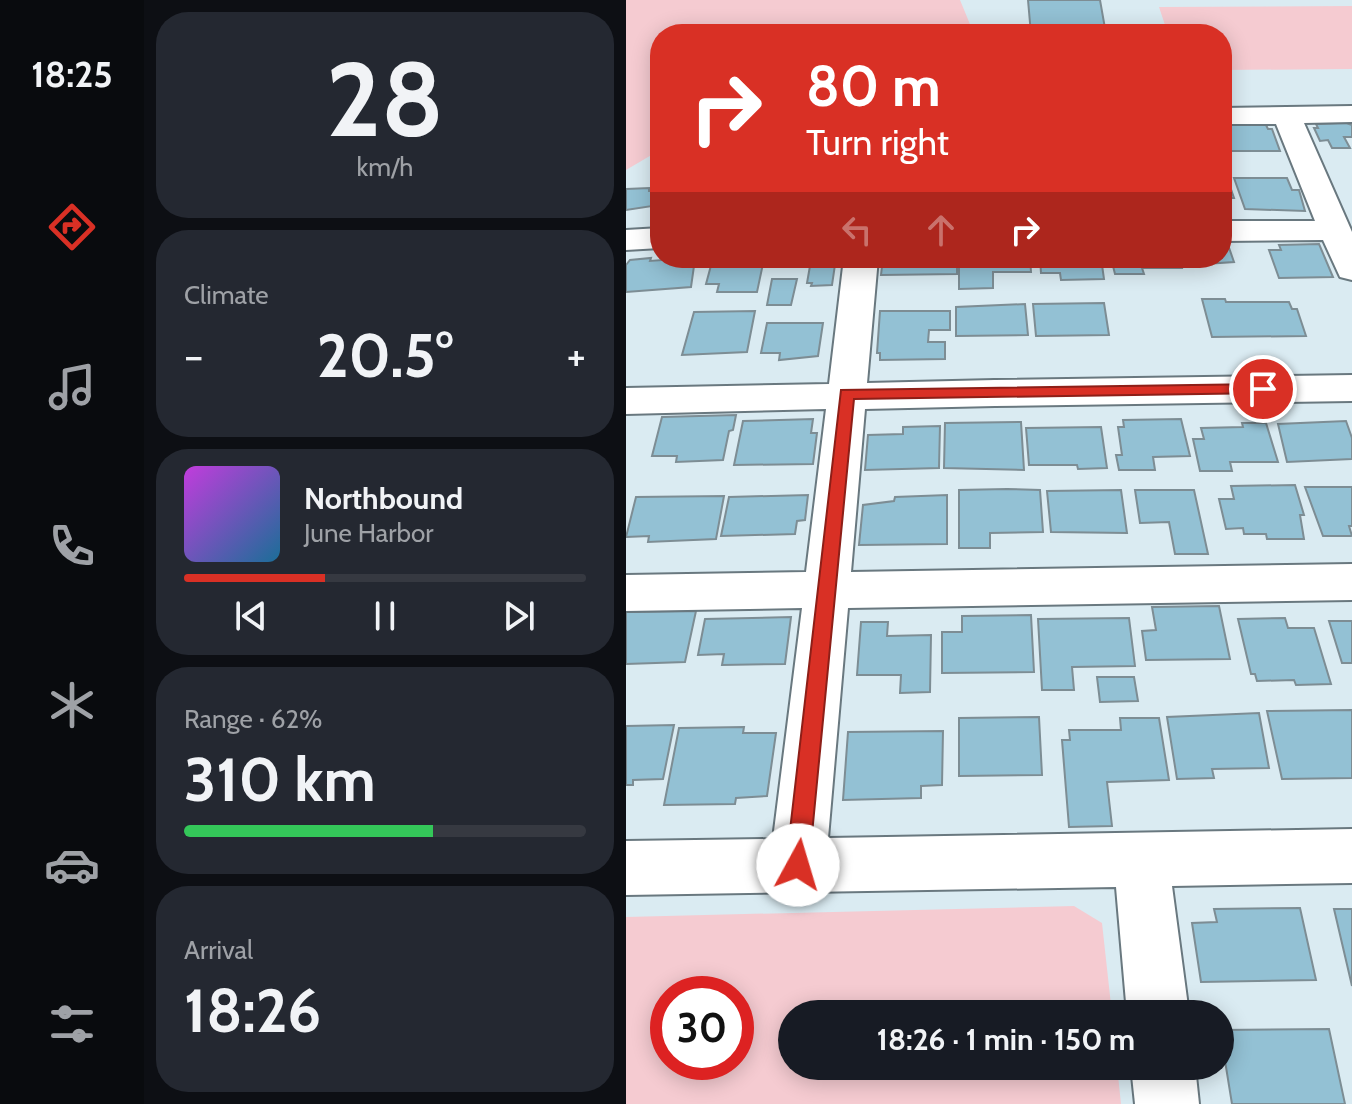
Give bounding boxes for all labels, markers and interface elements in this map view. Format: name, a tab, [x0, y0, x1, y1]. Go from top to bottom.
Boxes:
text: 28	[326, 36, 444, 162]
text: 18:25	[31, 52, 113, 96]
text: 80 m	[806, 52, 941, 120]
icon: right	[674, 56, 778, 160]
text: Turn right	[806, 120, 949, 164]
text: km/h	[357, 151, 413, 183]
icon: directions	[44, 199, 100, 255]
icon: left	[835, 208, 879, 252]
icon: ahead	[919, 208, 963, 252]
icon: right	[1003, 208, 1047, 252]
text: Climate	[184, 279, 269, 311]
text: 20.5°	[317, 319, 453, 392]
text: −	[184, 329, 203, 382]
text: +	[567, 329, 586, 382]
pin	[1229, 355, 1297, 423]
icon: music	[44, 359, 100, 415]
icon: arrive	[1241, 367, 1285, 411]
text: Northbound	[304, 480, 463, 517]
text: June Harbor	[304, 517, 433, 549]
icon: phone	[44, 518, 100, 574]
icon: previous	[229, 594, 273, 638]
icon: pause	[363, 594, 407, 638]
icon: next	[497, 594, 541, 638]
icon: climate	[44, 677, 100, 733]
text: Range · 62%	[184, 703, 322, 735]
text: 310 km	[184, 743, 376, 816]
position arrow	[756, 823, 840, 907]
icon: car	[44, 837, 100, 893]
text: Arrival	[184, 934, 253, 966]
text: 18:26	[184, 974, 321, 1047]
speed limit sign: 30	[650, 976, 754, 1080]
icon: filters	[44, 996, 100, 1052]
text: 18:26 · 1 min · 150 m	[877, 1021, 1135, 1058]

